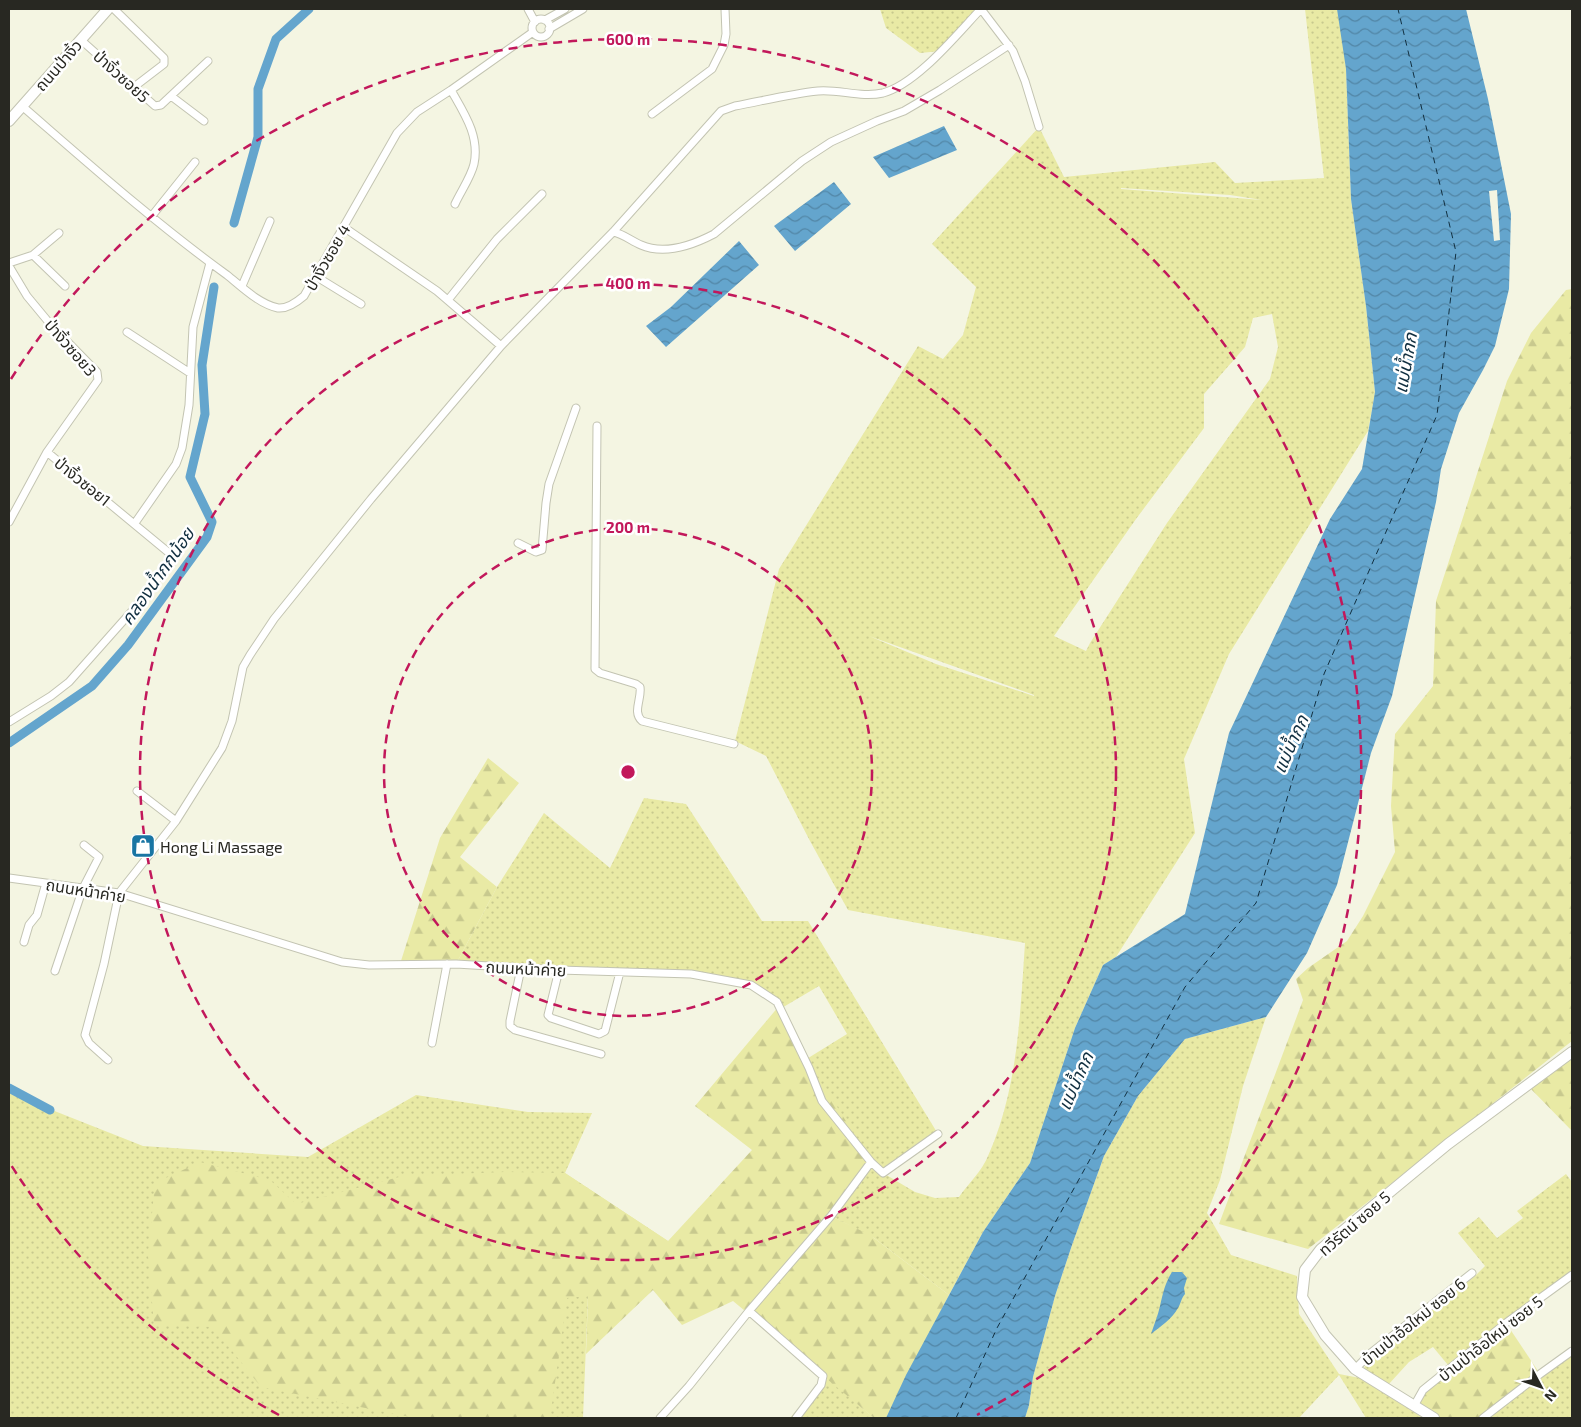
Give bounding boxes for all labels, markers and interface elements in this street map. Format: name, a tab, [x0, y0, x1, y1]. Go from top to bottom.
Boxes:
text: 600 m	[606, 30, 650, 48]
street label: ถนนป่างิ้ว	[30, 35, 85, 95]
street label: ป่างิ้วซอย5	[90, 46, 154, 106]
street label: ป่างิ้วซอย 4	[300, 220, 354, 294]
text: 400 m	[606, 274, 650, 292]
street label: ป่างิ้วซอย3	[41, 315, 101, 379]
water label: แม่น้ำกก	[1388, 330, 1421, 395]
street label: ป่างิ้วซอย1	[51, 453, 115, 509]
text: 200 m	[606, 518, 650, 536]
water label: คลองน้ำกกน้อย	[115, 522, 199, 629]
water label: แม่น้ำกก	[1267, 710, 1313, 776]
centre of rings	[619, 763, 637, 781]
shop icon: Hong Li Massage	[130, 833, 156, 859]
place label: Hong Li Massage	[160, 837, 283, 856]
street label: ถนนหน้าค่าย	[45, 874, 127, 906]
street label: ถนนหน้าค่าย	[485, 956, 567, 980]
water label: แม่น้ำกก	[1052, 1047, 1098, 1113]
street label: ทวีรัตน์ ซอย 5	[1314, 1187, 1394, 1259]
street label: บ้านป่าอ้อใหม่ ซอย 6	[1357, 1273, 1469, 1369]
street label: บ้านป่าอ้อใหม่ ซอย 5	[1434, 1291, 1546, 1385]
north arrow	[1516, 1362, 1566, 1412]
text: N	[1541, 1386, 1561, 1405]

